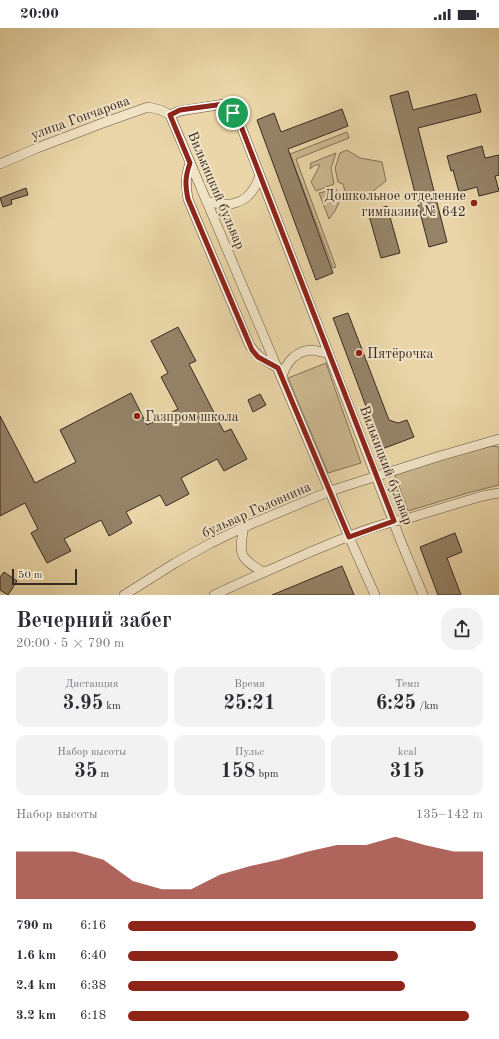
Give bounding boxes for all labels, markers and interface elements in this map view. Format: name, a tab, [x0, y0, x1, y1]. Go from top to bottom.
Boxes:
text: 20:00	[20, 7, 59, 22]
street label: улица Гончарова	[29, 94, 132, 142]
pin	[216, 96, 250, 130]
icon: arrive	[222, 102, 244, 124]
street label: Вилькицкий бульвар	[185, 130, 247, 251]
place label: Дошкольное отделение гимназии № 642	[324, 189, 466, 219]
marker: Дошкольное отделение гимназии № 642	[469, 198, 479, 208]
place label: Пятёрочка	[367, 347, 434, 361]
marker: Пятёрочка	[354, 348, 364, 358]
street label: Вилькицкий бульвар	[357, 404, 415, 527]
place label: Газпром школа	[145, 410, 239, 424]
marker: Газпром школа	[132, 411, 142, 421]
street label: бульвар Головнина	[200, 480, 313, 540]
scale bar	[12, 567, 77, 586]
text: 50 m	[18, 570, 43, 581]
button: share	[441, 608, 483, 650]
text: Вечерний забег	[16, 610, 172, 632]
text: 20:00 · 5 × 790 m	[16, 637, 124, 650]
text: Дистанция	[65, 679, 118, 690]
text: Время	[234, 679, 265, 690]
text: Темп	[395, 679, 419, 690]
text: 3.95	[63, 694, 103, 714]
text: 25:21	[223, 694, 275, 714]
text: 6:25	[376, 694, 416, 714]
text: km	[103, 701, 121, 712]
text: /km	[416, 701, 439, 712]
text: Набор высоты	[57, 747, 126, 758]
text: Пульс	[235, 747, 264, 758]
text: kcal	[398, 747, 417, 758]
text: 35	[74, 762, 98, 782]
text: 158	[221, 762, 255, 782]
text: 315	[390, 762, 425, 782]
text: m	[98, 769, 109, 780]
text: bpm	[255, 769, 278, 780]
text: Набор высоты	[16, 808, 98, 821]
text: 135–142 m	[416, 808, 483, 821]
text: 790 m	[16, 919, 53, 932]
text: 6:16	[80, 919, 106, 932]
text: 1.6 km	[16, 949, 56, 962]
text: 6:40	[80, 949, 106, 962]
text: 2.4 km	[16, 979, 56, 992]
text: 6:38	[80, 979, 106, 992]
text: 3.2 km	[16, 1009, 56, 1022]
text: 6:18	[80, 1009, 106, 1022]

